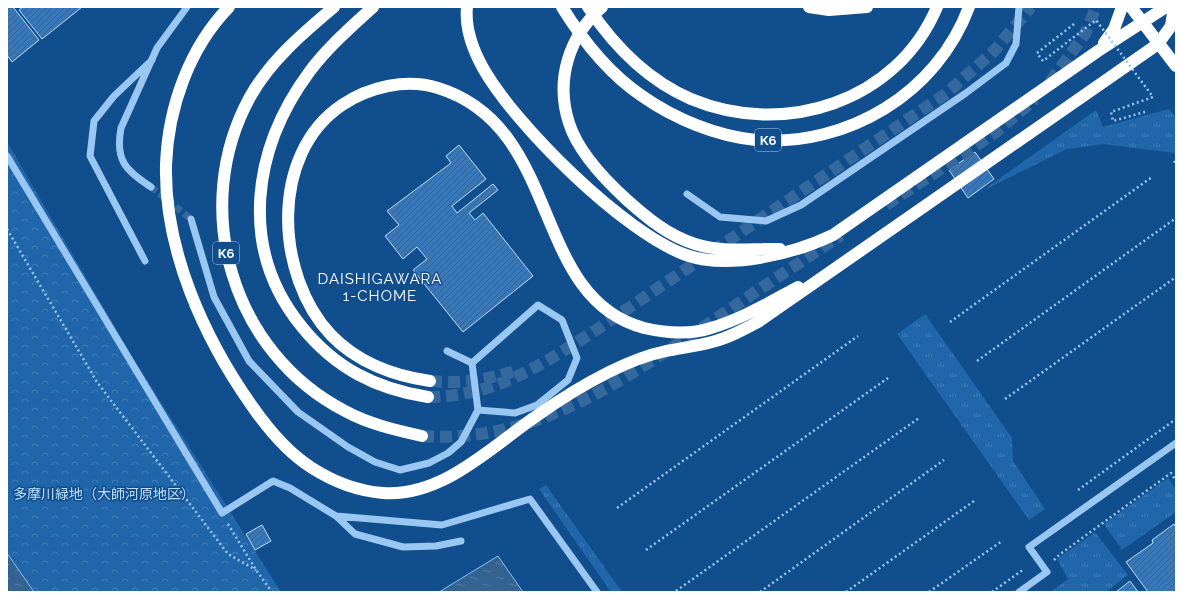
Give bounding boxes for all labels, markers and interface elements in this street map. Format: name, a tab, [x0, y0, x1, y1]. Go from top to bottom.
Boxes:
road number: K6	[755, 129, 781, 151]
road number: K6	[213, 242, 239, 264]
district label: DAISHIGAWARA 1-CHOME	[318, 270, 442, 305]
park label: 多摩川緑地（大師河原地区）	[13, 486, 195, 502]

